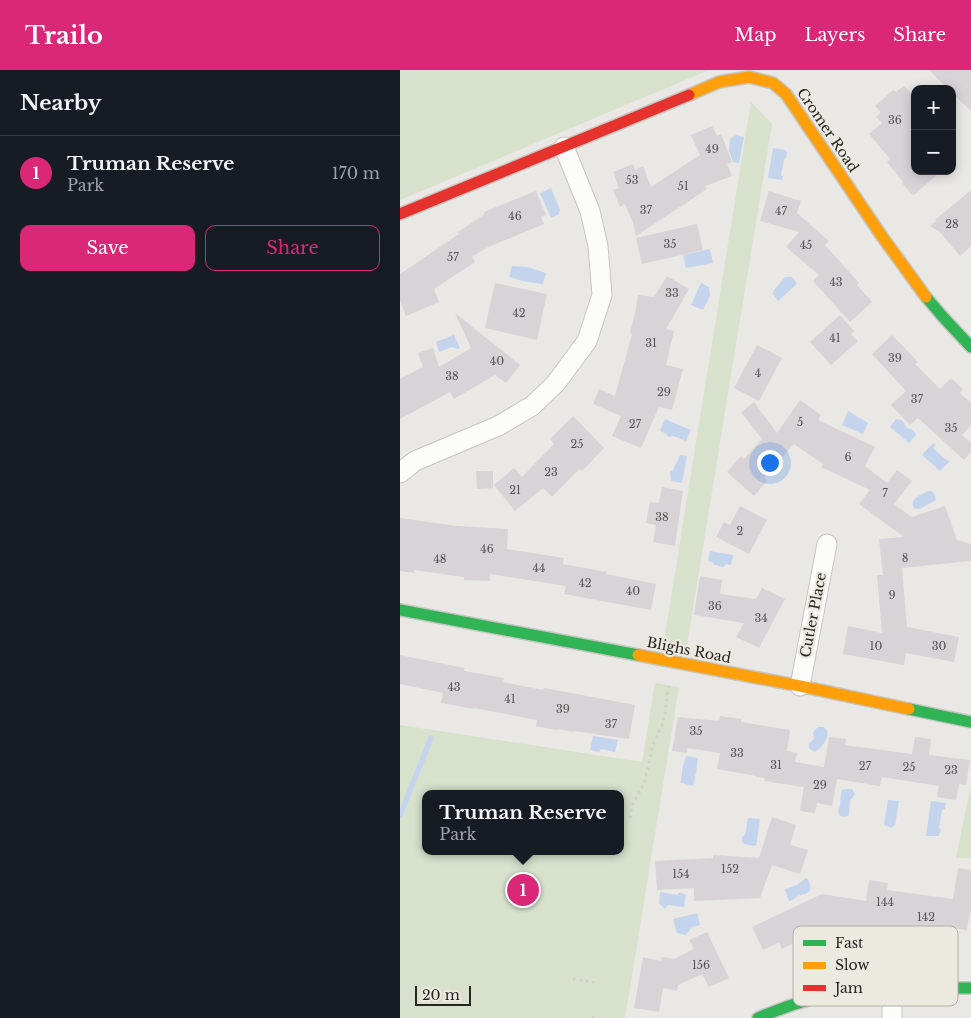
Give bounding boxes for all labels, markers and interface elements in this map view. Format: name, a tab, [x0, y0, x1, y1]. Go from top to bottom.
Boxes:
text: Trailo	[25, 21, 103, 50]
text: Map	[735, 24, 776, 46]
text: Layers	[804, 24, 865, 46]
text: Share	[893, 24, 946, 46]
street label: Cromer Road	[793, 85, 863, 176]
map controls	[911, 85, 956, 175]
button: +	[911, 85, 956, 130]
text: Nearby	[20, 90, 101, 116]
house number: 36	[888, 113, 902, 127]
button: −	[911, 130, 956, 175]
house number: 49	[705, 142, 719, 156]
text: Truman Reserve	[67, 152, 234, 175]
text: 1	[33, 163, 39, 183]
text: 170 m	[332, 163, 380, 183]
house number: 53	[625, 173, 639, 187]
text: Park	[67, 175, 104, 195]
house number: 51	[677, 179, 689, 193]
house number: 37	[640, 203, 653, 217]
house number: 47	[775, 204, 787, 218]
house number: 46	[508, 209, 522, 223]
house number: 28	[945, 217, 959, 231]
button: Save	[20, 225, 195, 271]
button: Share	[205, 225, 380, 271]
house number: 35	[663, 237, 677, 251]
house number: 45	[800, 238, 812, 252]
house number: 57	[447, 250, 459, 264]
house number: 43	[829, 275, 843, 289]
house number: 33	[665, 286, 679, 300]
house number: 42	[512, 306, 526, 320]
house number: 41	[829, 331, 841, 345]
house number: 31	[645, 336, 657, 350]
house number: 39	[888, 351, 902, 365]
house number: 40	[490, 354, 504, 368]
house number: 4	[755, 366, 761, 380]
house number: 38	[445, 369, 459, 383]
house number: 29	[657, 385, 671, 399]
house number: 37	[911, 392, 924, 406]
house number: 5	[797, 415, 803, 429]
house number: 27	[629, 417, 642, 431]
house number: 35	[944, 421, 958, 435]
house number: 25	[570, 437, 584, 451]
your location	[757, 450, 783, 476]
house number: 6	[844, 450, 852, 464]
house number: 23	[544, 465, 558, 479]
house number: 21	[509, 483, 521, 497]
house number: 7	[882, 486, 888, 500]
house number: 38	[655, 510, 669, 524]
house number: 2	[737, 524, 744, 538]
house number: 46	[480, 542, 494, 556]
house number: 8	[902, 551, 908, 565]
house number: 48	[433, 552, 447, 566]
house number: 44	[533, 561, 545, 575]
street label: Cutler Place	[796, 571, 830, 659]
house number: 42	[578, 576, 592, 590]
house number: 40	[626, 584, 640, 598]
house number: 9	[888, 588, 896, 602]
house number: 36	[708, 599, 722, 613]
house number: 34	[754, 611, 768, 625]
street label: Blighs Road	[645, 633, 733, 667]
house number: 10	[870, 639, 883, 653]
house number: 30	[932, 639, 946, 653]
house number: 43	[447, 680, 461, 694]
house number: 41	[504, 692, 516, 706]
house number: 39	[556, 702, 570, 716]
house number: 37	[605, 717, 618, 731]
house number: 35	[689, 724, 703, 738]
house number: 33	[730, 746, 744, 760]
house number: 31	[770, 758, 782, 772]
house number: 27	[859, 759, 872, 773]
house number: 25	[902, 760, 916, 774]
house number: 23	[944, 763, 958, 777]
house number: 29	[813, 778, 827, 792]
popup	[422, 790, 624, 855]
text: Truman Reserve	[439, 801, 607, 824]
text: Park	[439, 824, 476, 844]
house number: 152	[721, 862, 739, 876]
house number: 154	[672, 867, 690, 881]
pin: 1	[507, 871, 539, 909]
house number: 144	[876, 895, 894, 909]
house number: 142	[917, 910, 935, 924]
legend	[793, 926, 958, 1006]
text: Fast	[835, 934, 864, 952]
text: Slow	[835, 956, 869, 974]
house number: 156	[692, 958, 710, 972]
text: Jam	[833, 979, 863, 997]
scale bar	[415, 983, 471, 1006]
text: 20 m	[422, 986, 460, 1004]

